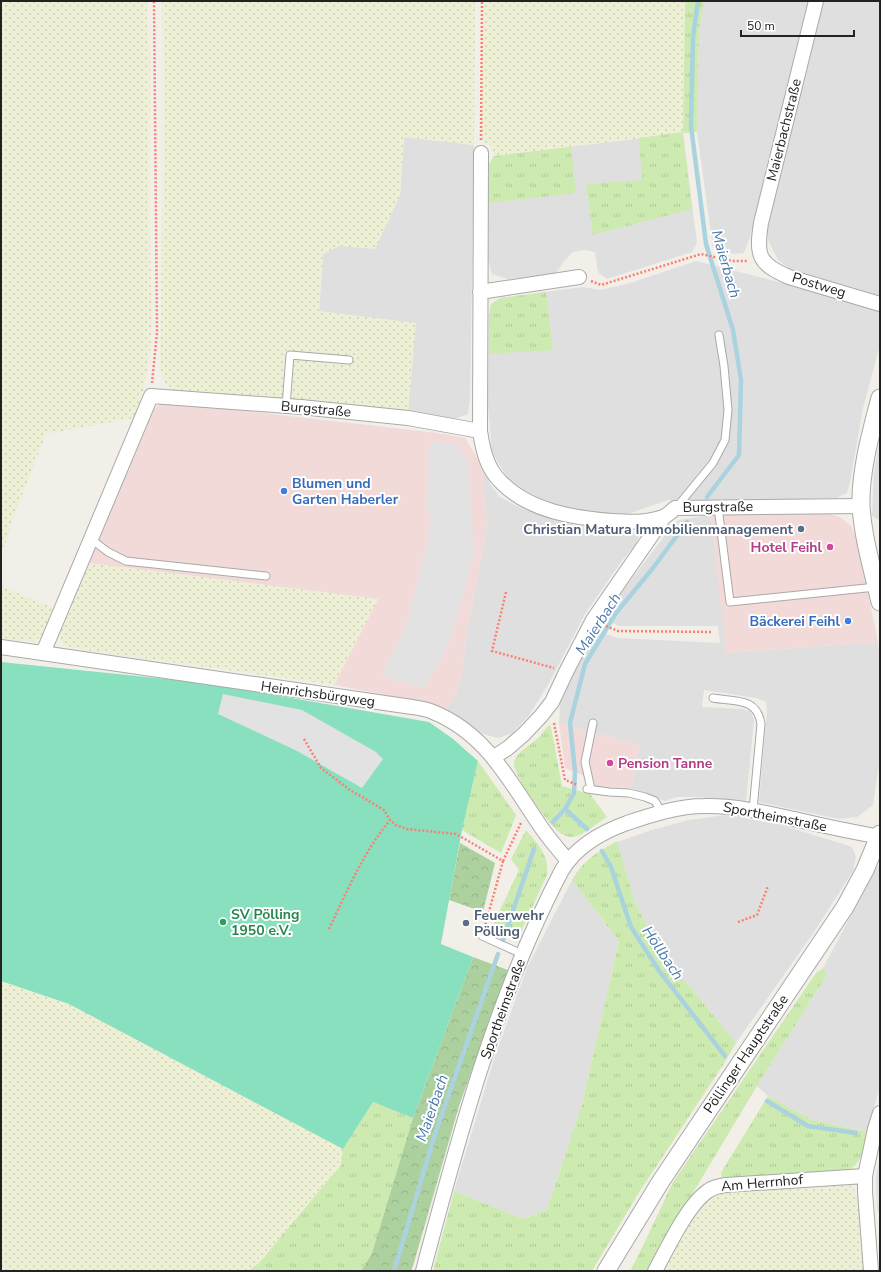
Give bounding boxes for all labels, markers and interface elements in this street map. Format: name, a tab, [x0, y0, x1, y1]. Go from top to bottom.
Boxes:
scale bar	[741, 12, 854, 38]
text: 50 m	[747, 18, 775, 34]
street label: Maierbachstraße	[762, 77, 806, 183]
water label: Maierbach	[707, 228, 745, 300]
street label: Postweg	[790, 268, 848, 302]
street label: Burgstraße	[280, 396, 352, 422]
place label: Blumen und Garten Haberler	[292, 474, 399, 509]
marker: Blumen und Garten Haberler	[279, 486, 289, 496]
street label: Burgstraße	[683, 497, 753, 517]
place label: Christian Matura Immobilienmanagement	[523, 520, 794, 539]
marker: Christian Matura Immobilienmanagement	[796, 524, 806, 534]
place label: Hotel Feihl	[751, 538, 823, 557]
marker: Hotel Feihl	[825, 542, 835, 552]
water label: Maierbach	[571, 589, 625, 659]
place label: Bäckerei Feihl	[749, 612, 841, 631]
marker: Bäckerei Feihl	[843, 616, 853, 626]
street label: Heinrichsbürgweg	[260, 677, 376, 711]
place label: Pension Tanne	[618, 754, 713, 773]
marker: Pension Tanne	[605, 758, 615, 768]
street label: Sportheimstraße	[721, 798, 829, 836]
place label: SV Pölling 1950 e.V.	[231, 905, 299, 940]
place label: Feuerwehr Pölling	[474, 906, 544, 941]
marker: SV Pölling 1950 e.V.	[218, 917, 228, 927]
marker: Feuerwehr Pölling	[461, 918, 471, 928]
water label: Höllbach	[638, 922, 688, 984]
street label: Sportheimstraße	[476, 956, 530, 1062]
street label: Pöllinger Hauptstraße	[699, 991, 793, 1117]
water label: Maierbach	[411, 1072, 453, 1144]
street label: Am Herrnhof	[720, 1170, 804, 1196]

